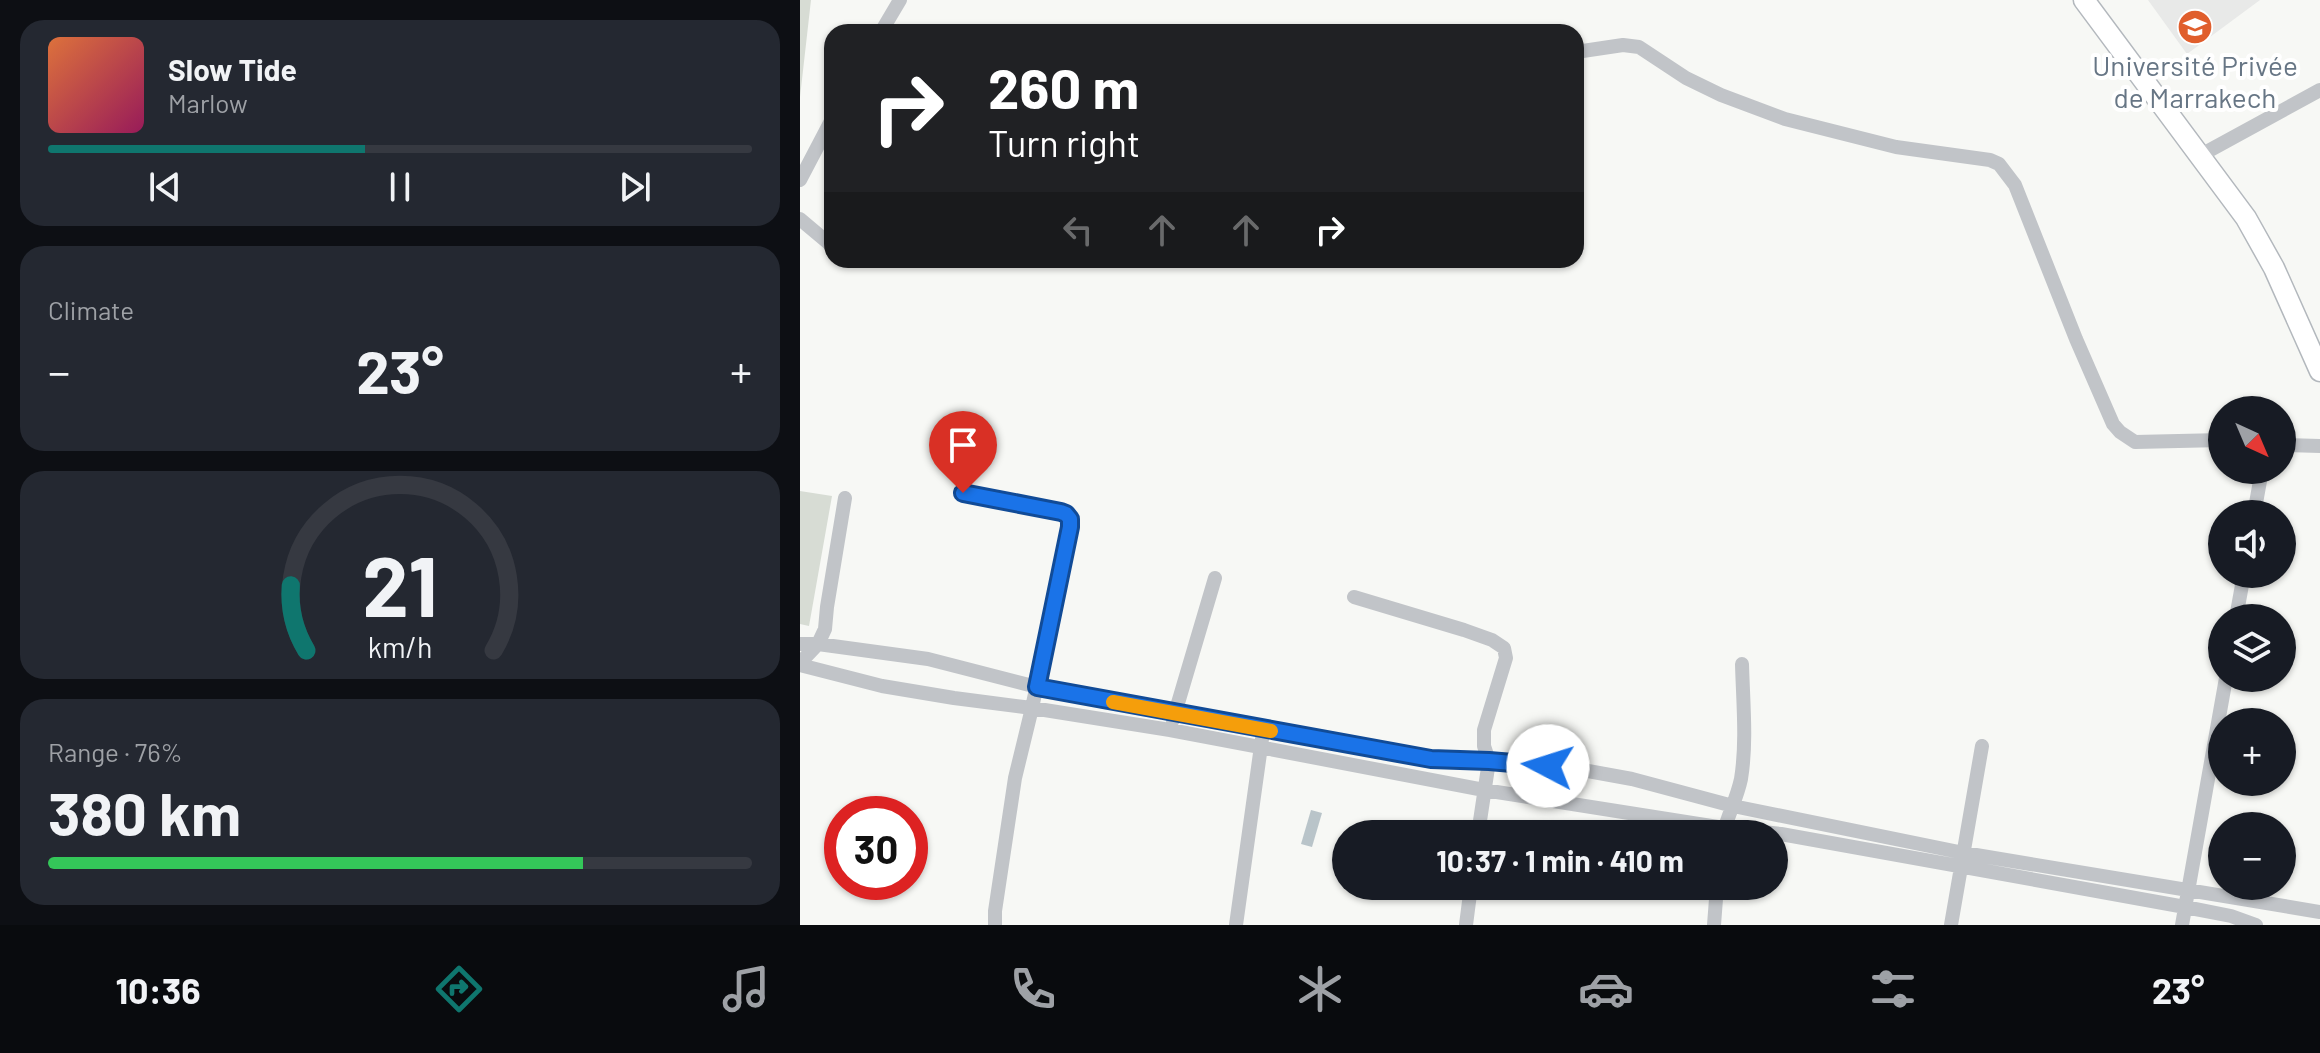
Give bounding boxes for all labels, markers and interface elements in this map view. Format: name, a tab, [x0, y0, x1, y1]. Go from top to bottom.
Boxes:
school or university icon: Université Privée de Marrakech	[2176, 8, 2214, 46]
place label: Université Privée de Marrakech	[2092, 48, 2298, 114]
text: Slow Tide	[168, 51, 297, 87]
text: 260 m	[988, 53, 1139, 120]
icon: right	[856, 56, 960, 160]
text: Marlow	[168, 87, 248, 118]
text: Turn right	[988, 121, 1140, 164]
icon: previous	[143, 165, 187, 209]
icon: pause	[378, 165, 422, 209]
icon: next	[613, 165, 657, 209]
icon: left	[1056, 208, 1100, 252]
icon: ahead	[1140, 208, 1184, 252]
icon: ahead	[1224, 208, 1268, 252]
icon: right	[1308, 208, 1352, 252]
text: Climate	[48, 294, 134, 325]
text: 23°	[356, 334, 444, 406]
text: −	[48, 344, 70, 397]
text: +	[730, 344, 752, 397]
north arrow	[2208, 396, 2296, 484]
map controls	[2208, 396, 2296, 900]
pin	[929, 411, 997, 493]
icon: arrive	[941, 423, 985, 467]
button: sound	[2208, 500, 2296, 588]
text: 21	[362, 534, 438, 634]
button: layers	[2208, 604, 2296, 692]
text: km/h	[368, 630, 432, 665]
button: +	[2208, 708, 2296, 796]
position arrow	[1506, 724, 1590, 808]
text: Range · 76%	[48, 736, 183, 767]
text: 380 km	[48, 776, 241, 848]
speed limit sign: 30	[824, 796, 928, 900]
button: −	[2208, 812, 2296, 900]
text: 10:37 · 1 min · 410 m	[1436, 842, 1684, 878]
icon: directions	[431, 961, 487, 1017]
icon: music	[718, 961, 774, 1017]
icon: phone	[1005, 961, 1061, 1017]
icon: climate	[1292, 961, 1348, 1017]
icon: car	[1578, 961, 1634, 1017]
icon: filters	[1865, 961, 1921, 1017]
text: 10:36	[115, 968, 201, 1011]
text: 23°	[2152, 968, 2205, 1011]

